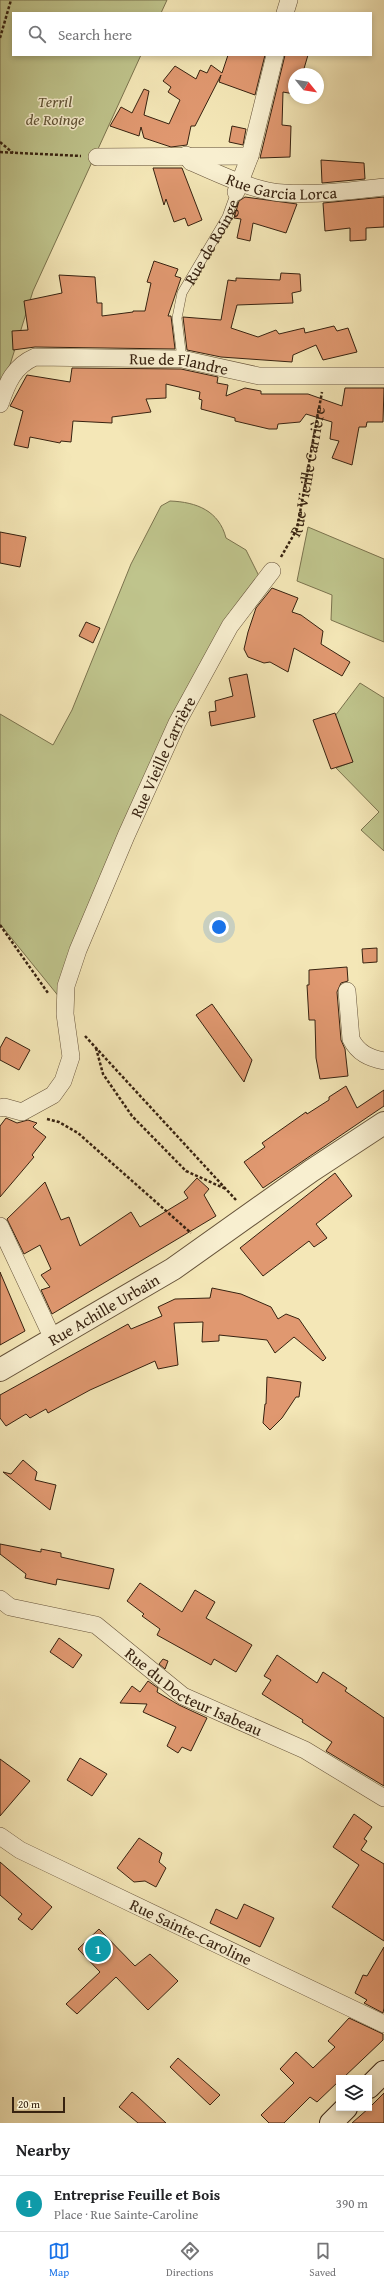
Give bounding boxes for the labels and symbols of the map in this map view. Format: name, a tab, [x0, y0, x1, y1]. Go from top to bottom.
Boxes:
north arrow	[288, 68, 324, 104]
park label: Terril de Roinge	[26, 89, 85, 131]
street label: Rue Garcia Lorca	[223, 166, 338, 206]
street label: Rue de Roinge	[178, 196, 244, 289]
street label: Rue de Flandre	[129, 346, 231, 381]
street label: Rue Vieille Carrière	[283, 404, 331, 541]
street label: Rue Vieille Carrière	[124, 692, 201, 821]
your location	[209, 917, 229, 937]
street label: Rue Achille Urbain	[43, 1267, 164, 1351]
street label: Rue du Docteur Isabeau	[120, 1641, 267, 1742]
street label: Rue Sainte-Caroline	[126, 1892, 256, 1971]
pin: 1	[85, 1934, 111, 1964]
scale bar	[12, 2095, 65, 2114]

